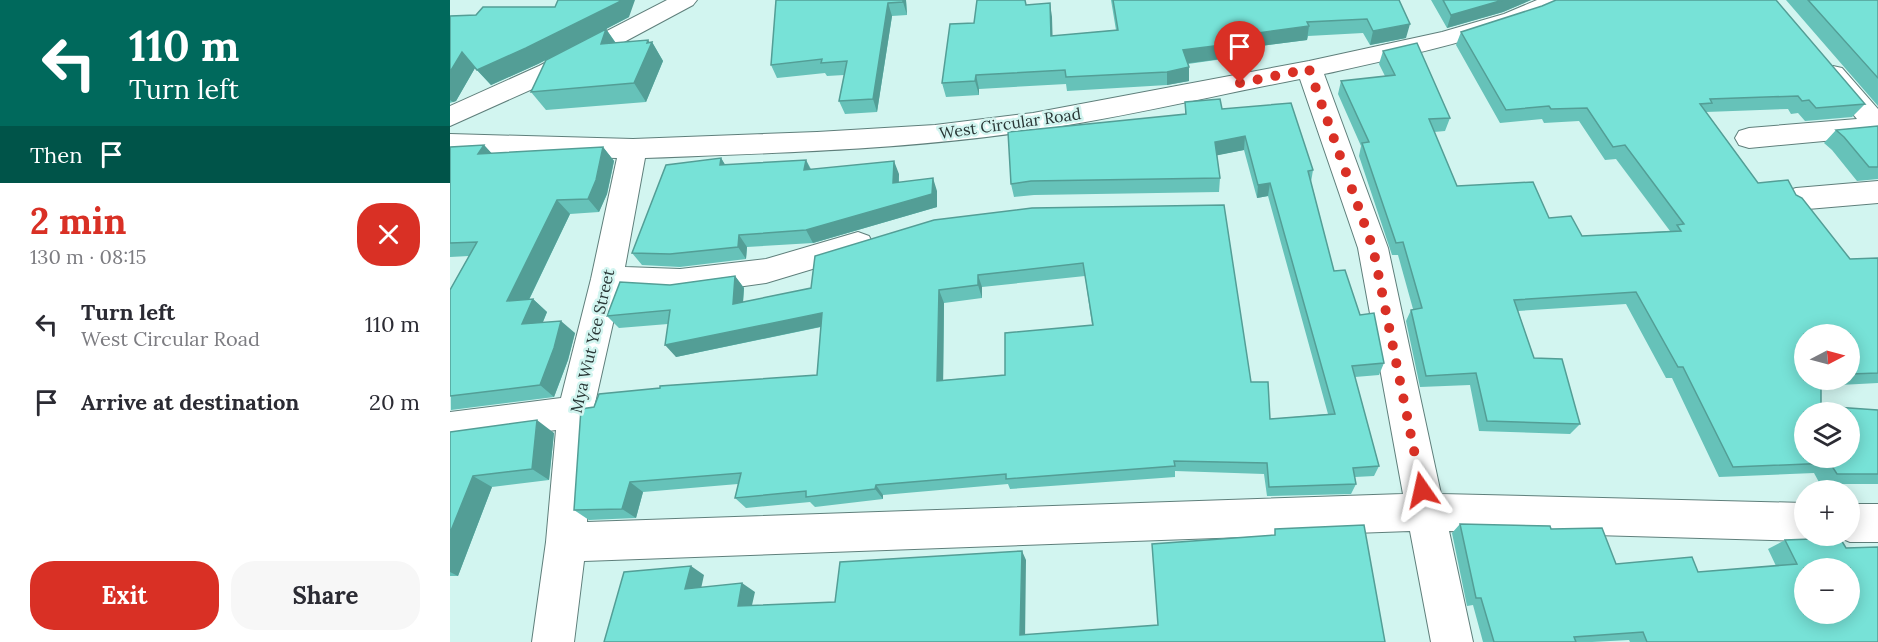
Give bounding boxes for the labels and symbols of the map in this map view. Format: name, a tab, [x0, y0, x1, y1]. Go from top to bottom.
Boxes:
pin	[1214, 21, 1265, 83]
street label: West Circular Road	[938, 103, 1083, 143]
street label: Mya Wut Yee Street	[566, 266, 618, 415]
north arrow	[1794, 324, 1860, 390]
position arrow	[1390, 458, 1454, 522]

